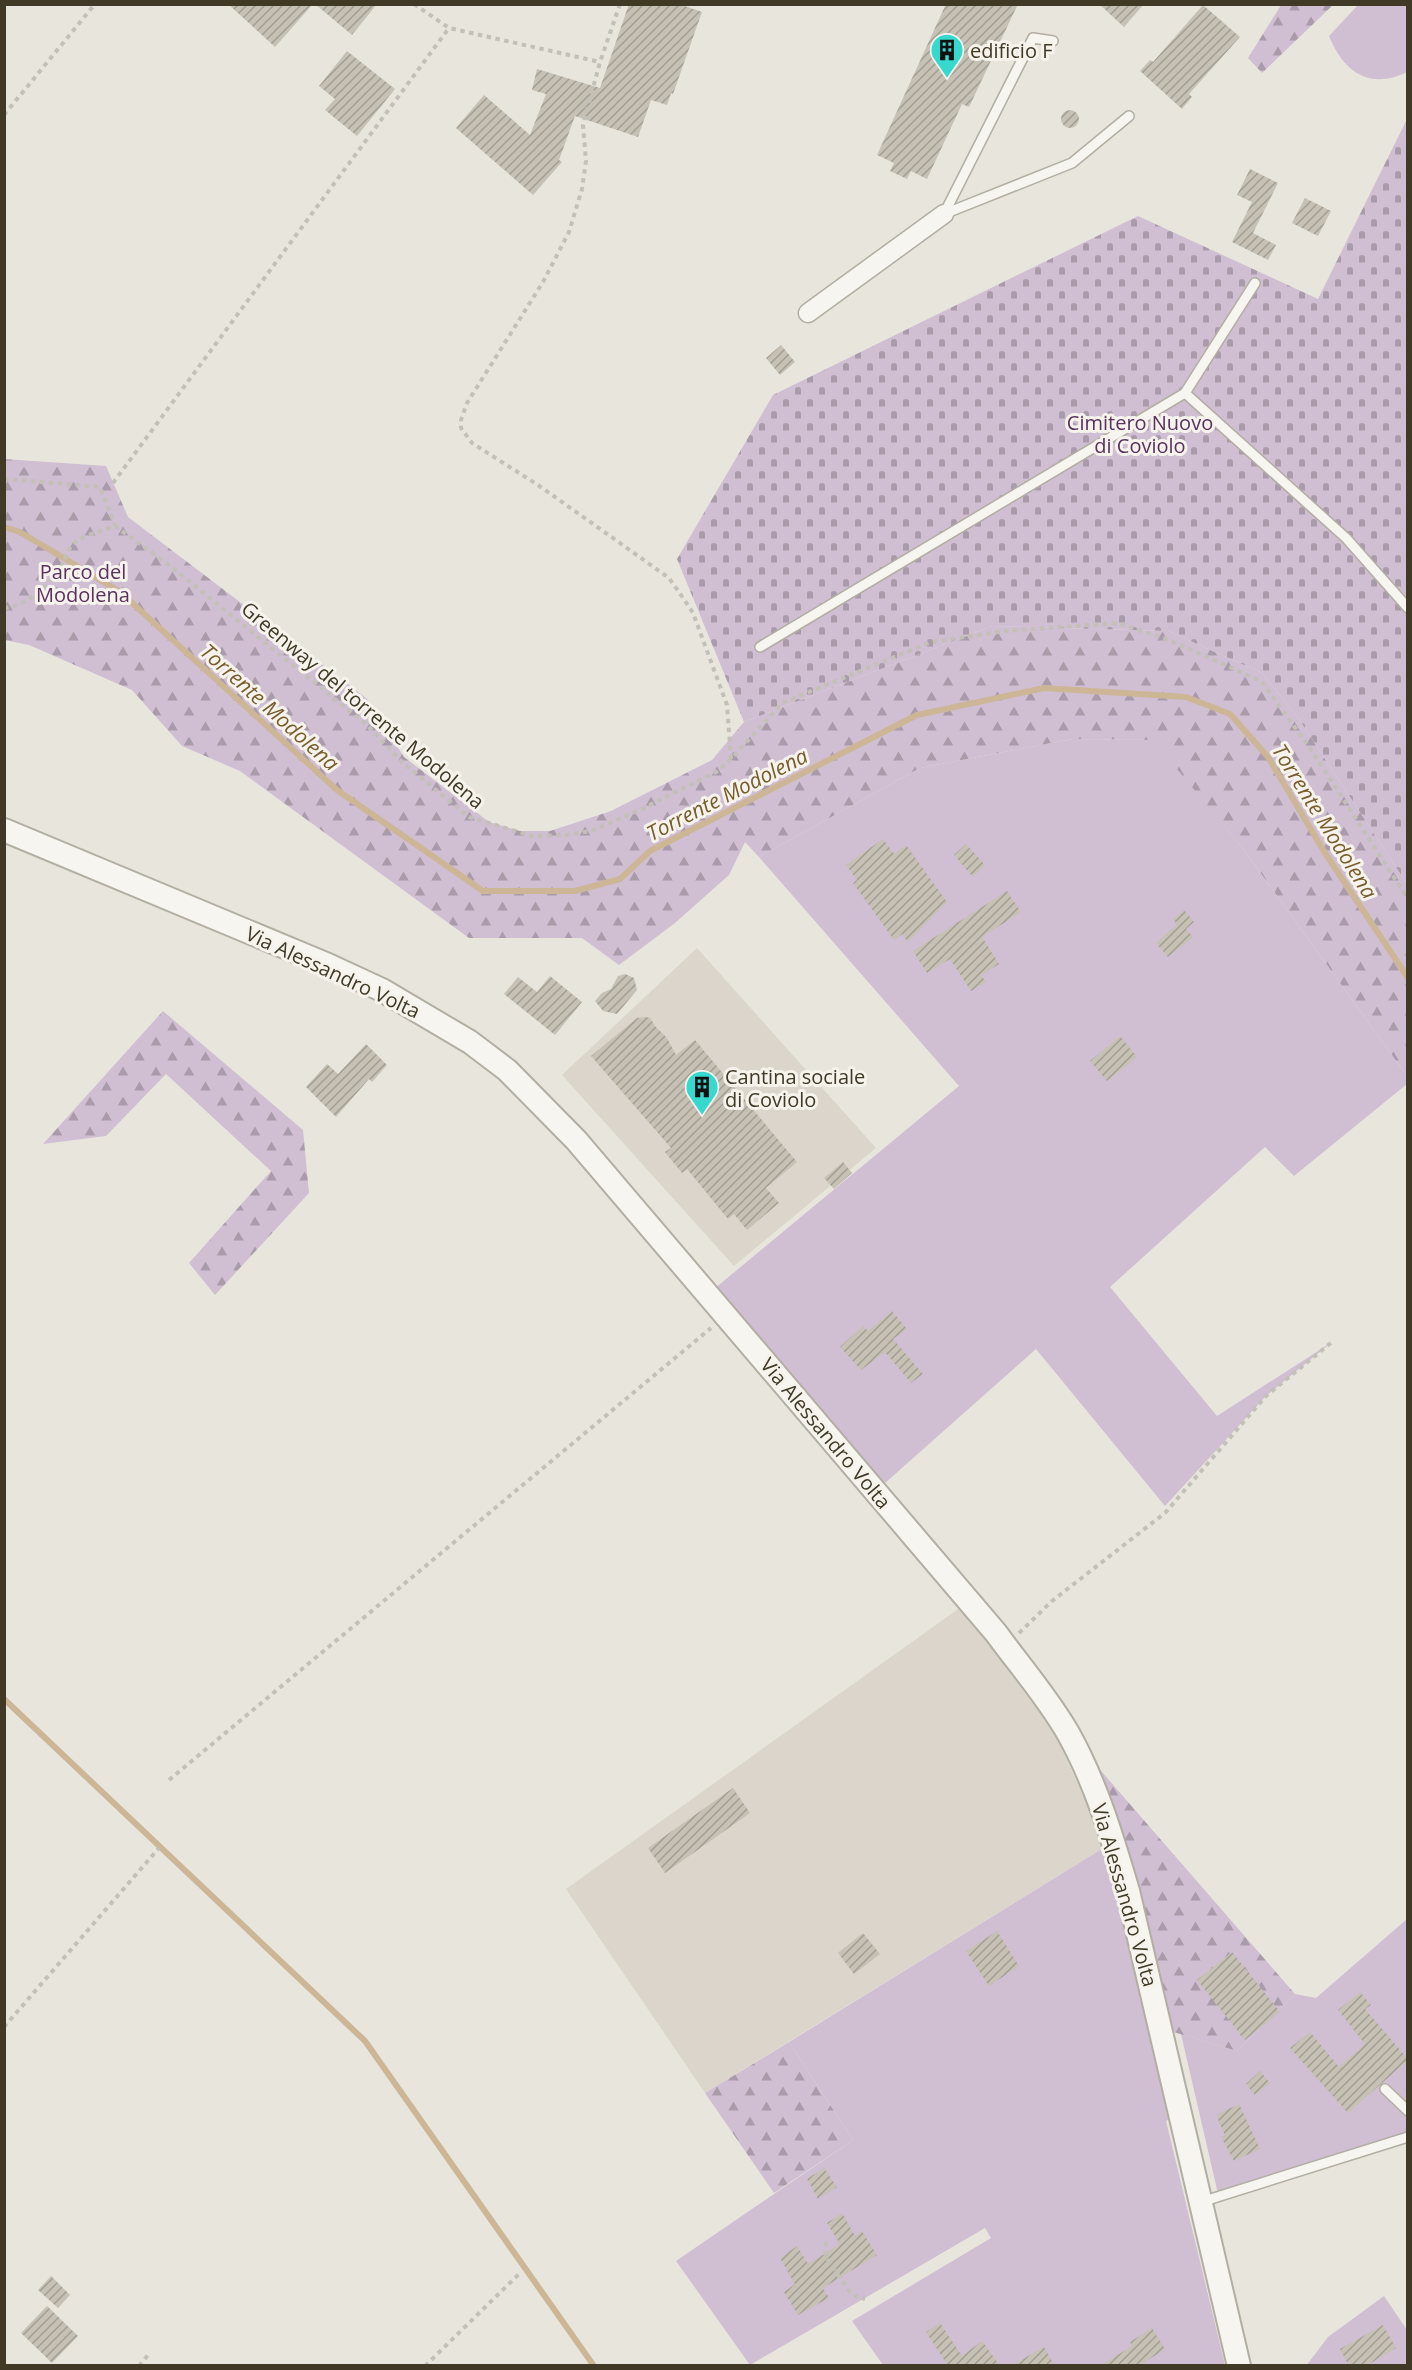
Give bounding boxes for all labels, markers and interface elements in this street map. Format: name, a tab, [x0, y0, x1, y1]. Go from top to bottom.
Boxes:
building icon: edificio F	[929, 32, 965, 79]
place label: edificio F	[970, 37, 1052, 64]
park label: Cimitero Nuovo di Coviolo	[1067, 409, 1213, 459]
park label: Parco del Modolena	[36, 558, 130, 608]
street label: Greenway del torrente Modolena	[236, 595, 490, 815]
water label: Torrente Modolena	[195, 637, 345, 777]
water label: Torrente Modolena	[1266, 738, 1384, 904]
water label: Torrente Modolena	[642, 741, 812, 847]
street label: Via Alessandro Volta	[241, 920, 425, 1024]
place label: Cantina sociale di Coviolo	[725, 1063, 865, 1113]
building icon: Cantina sociale di Coviolo	[684, 1069, 720, 1116]
street label: Via Alessandro Volta	[755, 1352, 897, 1514]
street label: Via Alessandro Volta	[1086, 1800, 1164, 1990]

